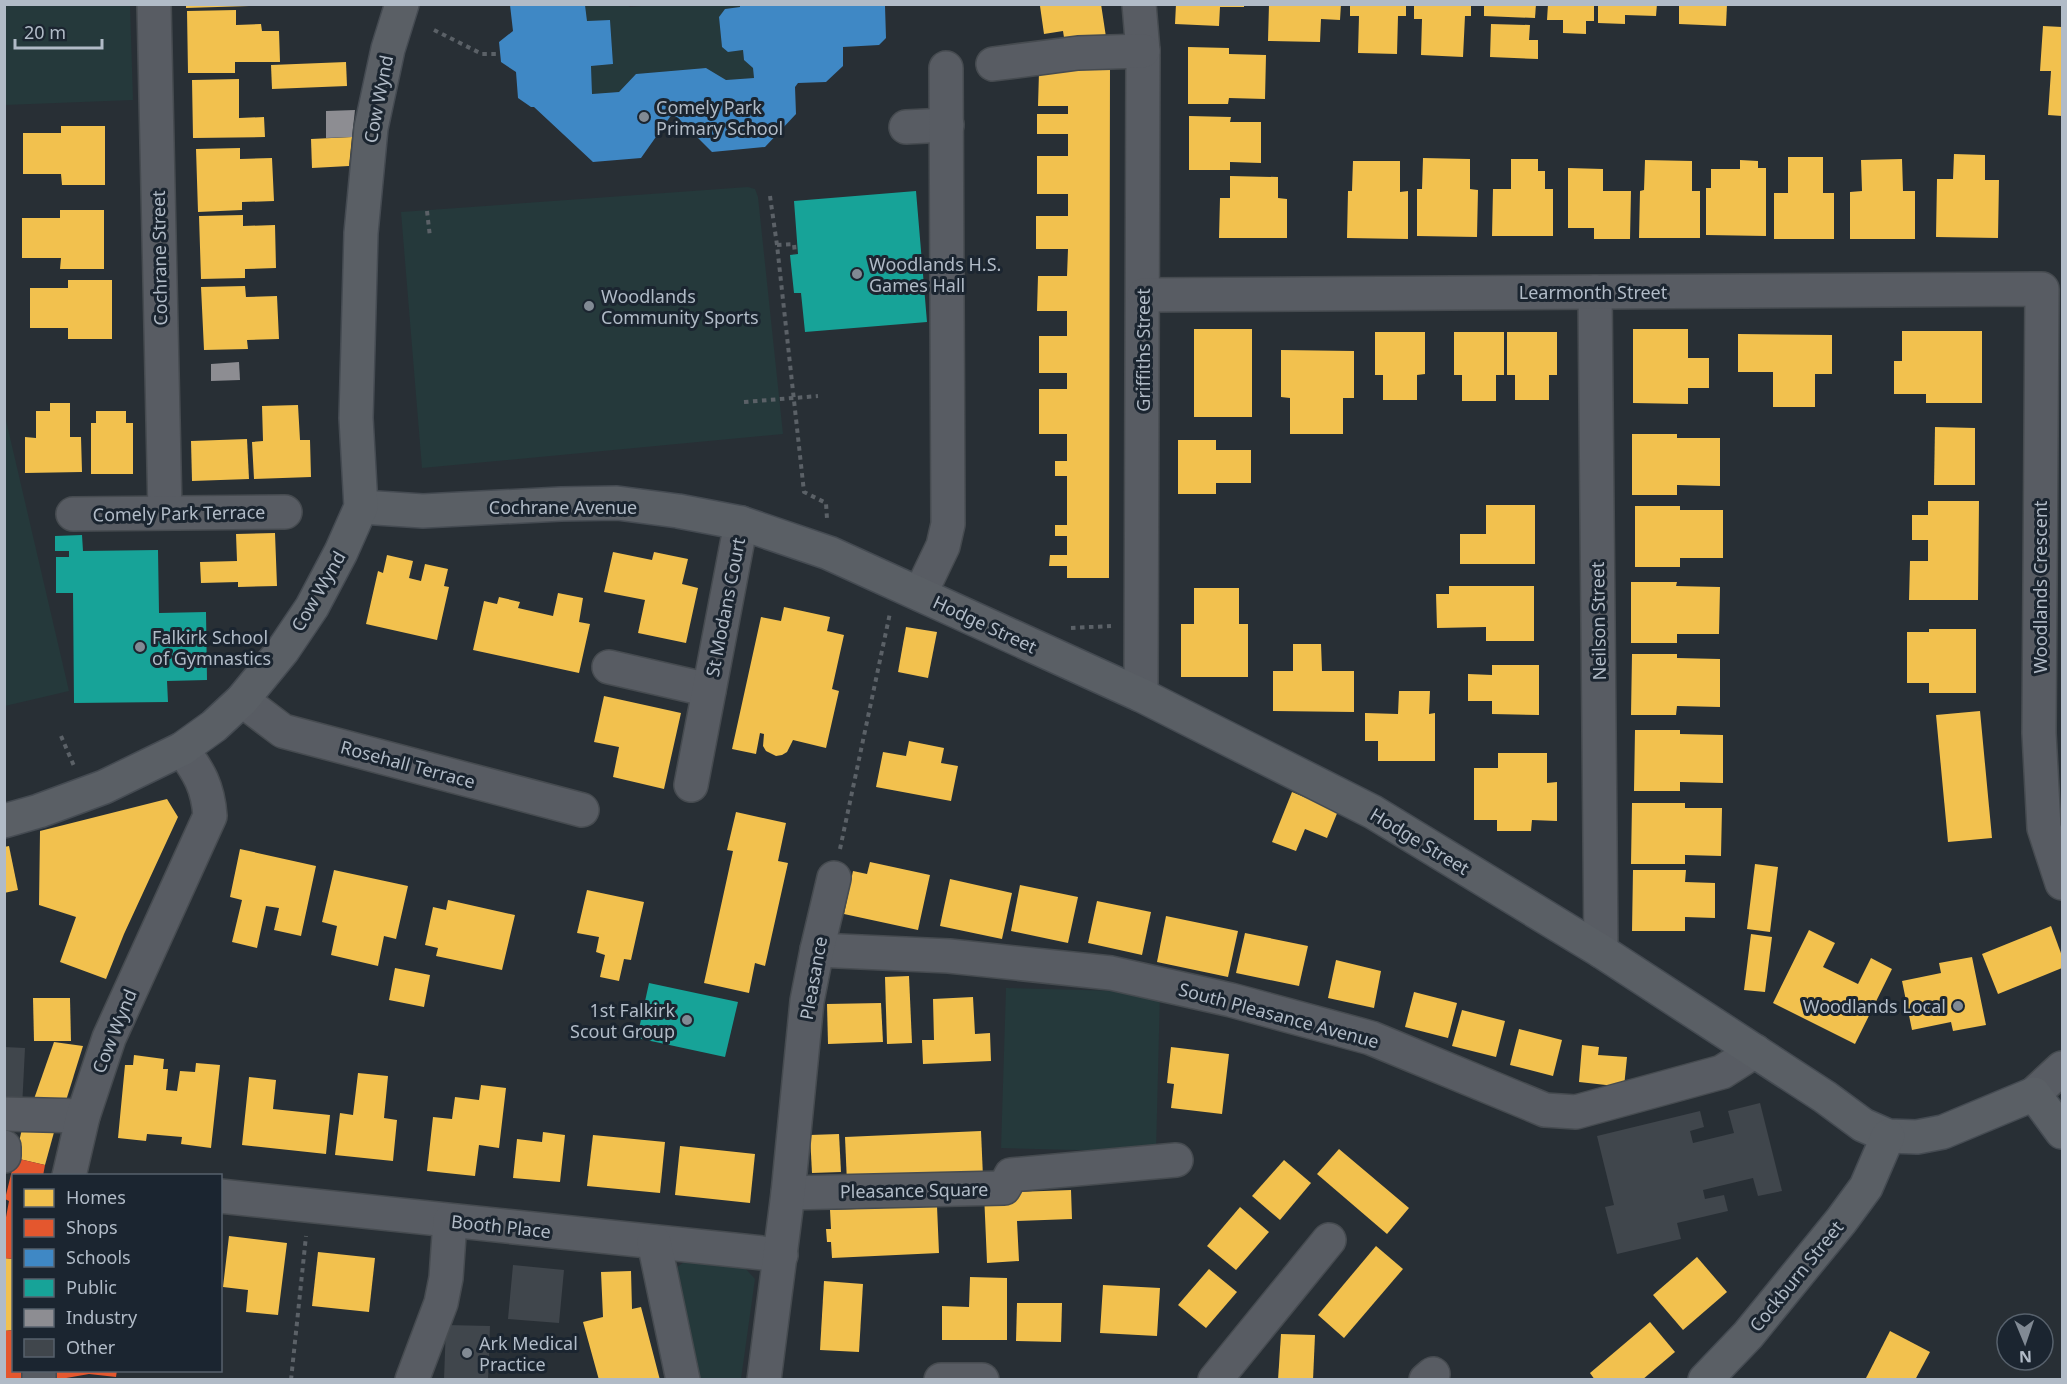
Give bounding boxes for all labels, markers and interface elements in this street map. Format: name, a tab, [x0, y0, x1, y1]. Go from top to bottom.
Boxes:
scale bar	[15, 12, 102, 50]
text: 20 m	[24, 20, 66, 44]
street label: Cow Wynd	[358, 53, 398, 145]
place label: Comely Park Primary School	[656, 95, 783, 140]
marker: Comely Park Primary School	[637, 110, 651, 124]
street label: Cochrane Street	[146, 190, 172, 326]
place label: Woodlands H.S. Games Hall	[869, 252, 1001, 297]
marker: Woodlands H.S. Games Hall	[850, 267, 864, 281]
street label: Learmonth Street	[1519, 280, 1668, 304]
place label: Woodlands Community Sports	[601, 284, 759, 329]
street label: Griffiths Street	[1131, 288, 1155, 412]
marker: Woodlands Community Sports	[582, 299, 596, 313]
street label: Cochrane Avenue	[489, 495, 637, 519]
street label: Comely Park Terrace	[92, 499, 266, 527]
street label: Woodlands Crescent	[2028, 500, 2052, 674]
street label: St Modans Court	[700, 535, 750, 679]
street label: Cow Wynd	[285, 547, 351, 635]
street label: Neilson Street	[1585, 561, 1611, 681]
street label: Hodge Street	[929, 590, 1041, 659]
place label: Falkirk School of Gymnastics	[152, 625, 271, 670]
marker: Falkirk School of Gymnastics	[133, 640, 147, 654]
street label: Rosehall Terrace	[338, 735, 478, 793]
street label: Hodge Street	[1366, 802, 1474, 880]
street label: Pleasance	[794, 934, 832, 1022]
street label: South Pleasance Avenue	[1176, 977, 1382, 1053]
street label: Cow Wynd	[86, 985, 142, 1077]
place label: Woodlands Local	[1803, 994, 1946, 1018]
place label: 1st Falkirk Scout Group	[570, 998, 675, 1043]
marker: Woodlands Local	[1951, 999, 1965, 1013]
marker: 1st Falkirk Scout Group	[680, 1013, 694, 1027]
legend	[12, 1174, 222, 1372]
street label: Pleasance Square	[840, 1177, 988, 1203]
text: Homes	[66, 1185, 126, 1209]
street label: Booth Place	[450, 1209, 552, 1243]
text: Shops	[66, 1215, 118, 1239]
street label: Cockburn Street	[1744, 1215, 1848, 1336]
text: Schools	[66, 1245, 131, 1269]
text: Public	[66, 1275, 117, 1299]
text: Industry	[66, 1305, 138, 1329]
north arrow	[1995, 1312, 2055, 1372]
place label: Ark Medical Practice	[479, 1331, 578, 1376]
text: Other	[66, 1335, 116, 1359]
marker: Ark Medical Practice	[460, 1346, 474, 1360]
text: N	[2019, 1346, 2032, 1368]

